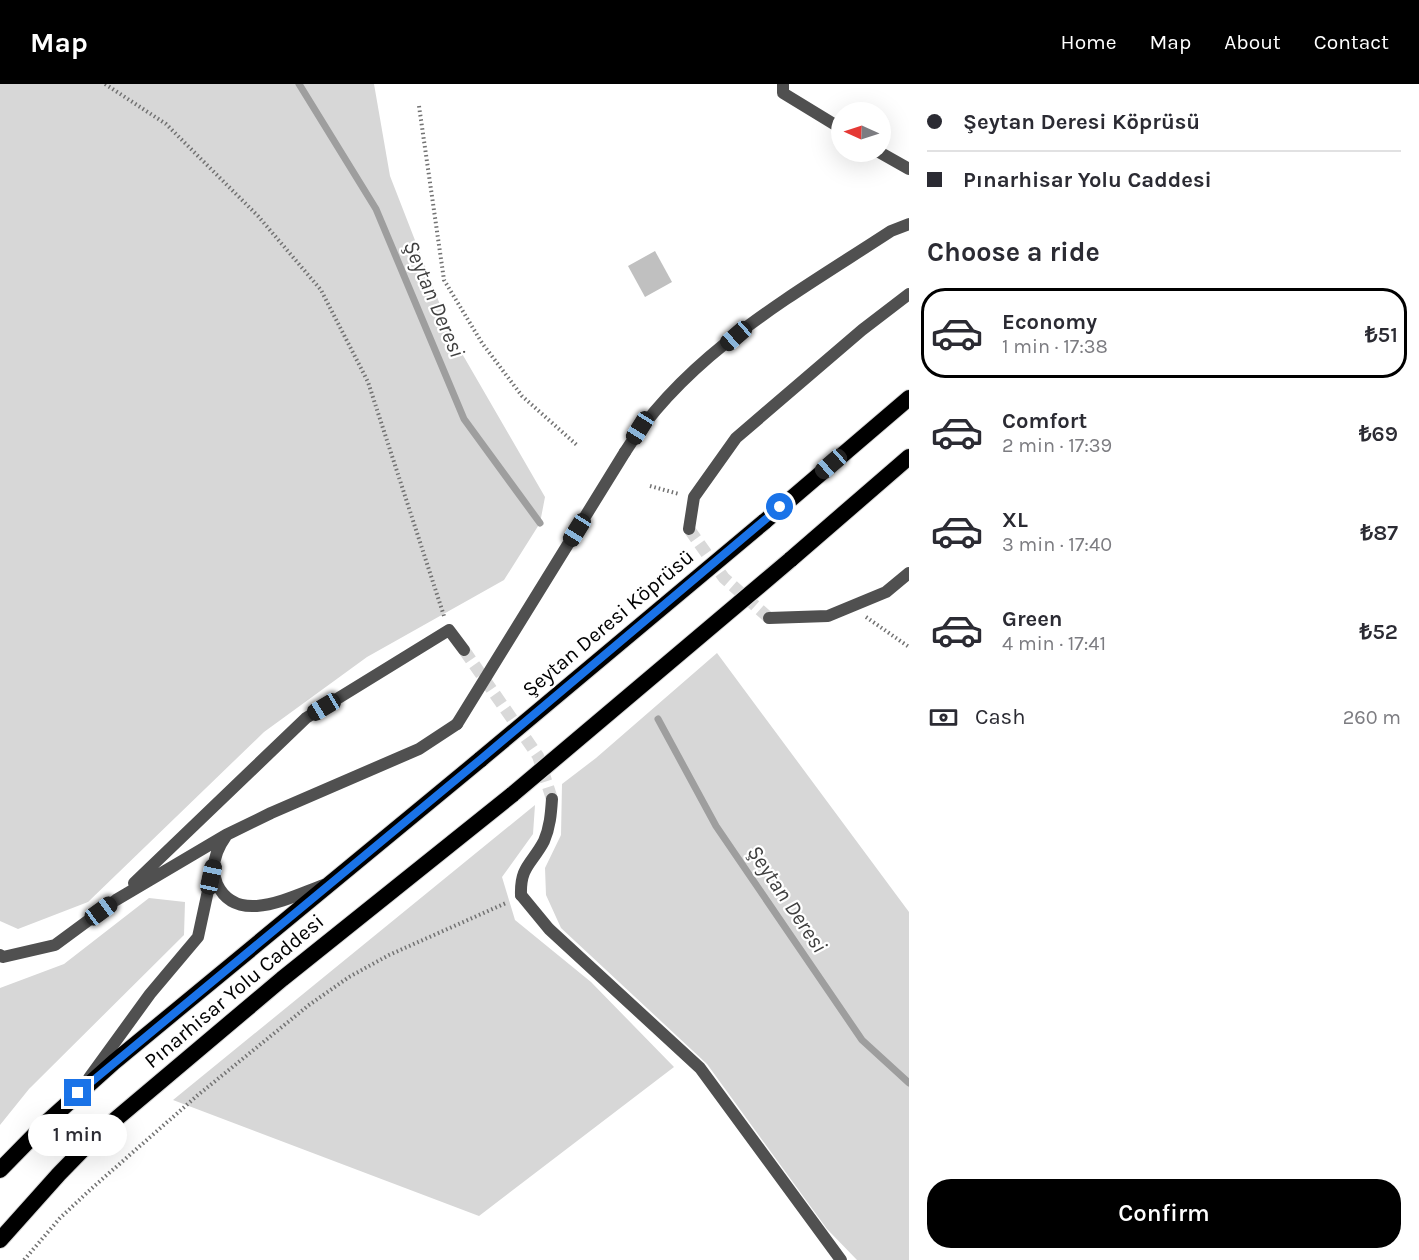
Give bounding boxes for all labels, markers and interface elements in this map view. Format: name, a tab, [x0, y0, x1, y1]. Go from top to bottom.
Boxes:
text: Map	[30, 26, 88, 59]
text: Home	[1061, 30, 1117, 54]
text: Map	[1150, 30, 1191, 54]
text: About	[1224, 30, 1281, 54]
text: Contact	[1314, 30, 1389, 54]
north arrow	[831, 102, 891, 162]
map controls	[831, 102, 891, 162]
text: Şeytan Deresi Köprüsü	[963, 109, 1200, 135]
text: Pınarhisar Yolu Caddesi	[963, 167, 1212, 193]
text: Choose a ride	[927, 236, 1100, 268]
water label: Şeytan Deresi	[398, 237, 470, 361]
icon: car	[930, 306, 984, 360]
text: Economy	[1002, 309, 1097, 335]
car	[717, 317, 755, 355]
text: ₺51	[1365, 322, 1398, 348]
text: 1 min · 17:38	[1002, 335, 1108, 358]
icon: car	[930, 405, 984, 459]
car	[623, 408, 657, 448]
text: Comfort	[1002, 408, 1087, 434]
text: ₺69	[1359, 421, 1398, 447]
text: 2 min · 17:39	[1002, 434, 1112, 457]
car	[812, 445, 850, 483]
route start	[766, 493, 793, 520]
icon: car	[930, 504, 984, 558]
text: XL	[1002, 507, 1028, 533]
car	[560, 510, 594, 550]
text: ₺87	[1361, 520, 1398, 546]
text: 3 min · 17:40	[1002, 533, 1112, 556]
street label: Şeytan Deresi Köprüsü	[517, 544, 699, 702]
icon: car	[930, 603, 984, 657]
text: Green	[1002, 606, 1063, 632]
text: ₺52	[1360, 619, 1398, 645]
text: 4 min · 17:41	[1002, 632, 1106, 655]
car	[304, 690, 344, 724]
icon: cash	[927, 701, 960, 734]
text: Cash	[975, 704, 1025, 730]
text: 260 m	[1343, 706, 1401, 729]
water label: Şeytan Deresi	[741, 840, 833, 958]
car	[198, 858, 224, 896]
car	[81, 893, 121, 929]
street label: Pınarhisar Yolu Caddesi	[140, 909, 328, 1073]
route end	[64, 1079, 91, 1106]
callout: 1 min	[28, 1114, 128, 1156]
text: 1 min	[53, 1123, 102, 1146]
button: Confirm	[927, 1179, 1401, 1248]

